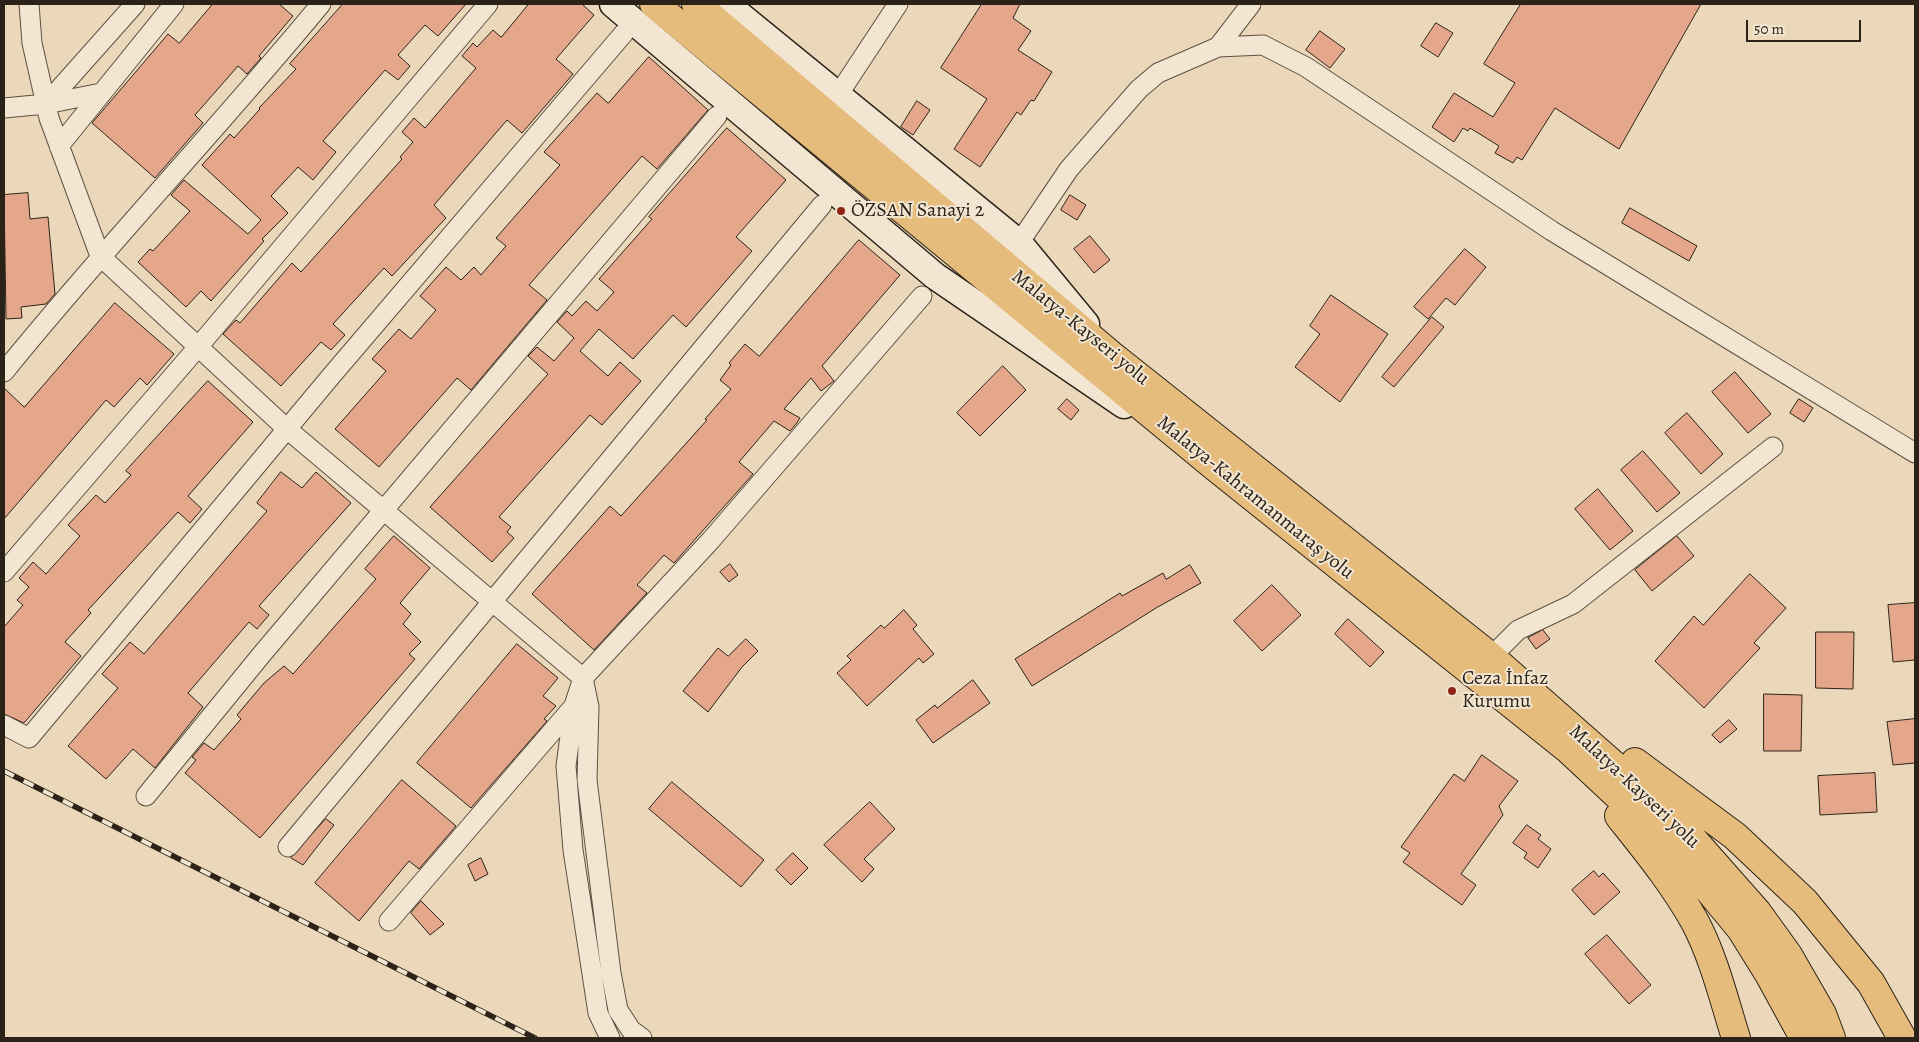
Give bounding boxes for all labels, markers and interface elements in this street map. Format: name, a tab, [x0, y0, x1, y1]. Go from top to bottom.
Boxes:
scale bar	[1749, 10, 1864, 42]
text: 50 m	[1754, 19, 1784, 39]
place label: ÖZSAN Sanayi 2	[851, 199, 984, 223]
marker: ÖZSAN Sanayi 2	[835, 205, 847, 217]
street label: Malatya-Kayseri yolu	[1006, 265, 1154, 391]
street label: Malatya-Kahramanmaraş yolu	[1152, 411, 1358, 585]
place label: Ceza İnfaz Kurumu	[1462, 667, 1548, 714]
marker: Ceza İnfaz Kurumu	[1446, 685, 1458, 697]
street label: Malatya-Kayseri yolu	[1563, 720, 1705, 854]

